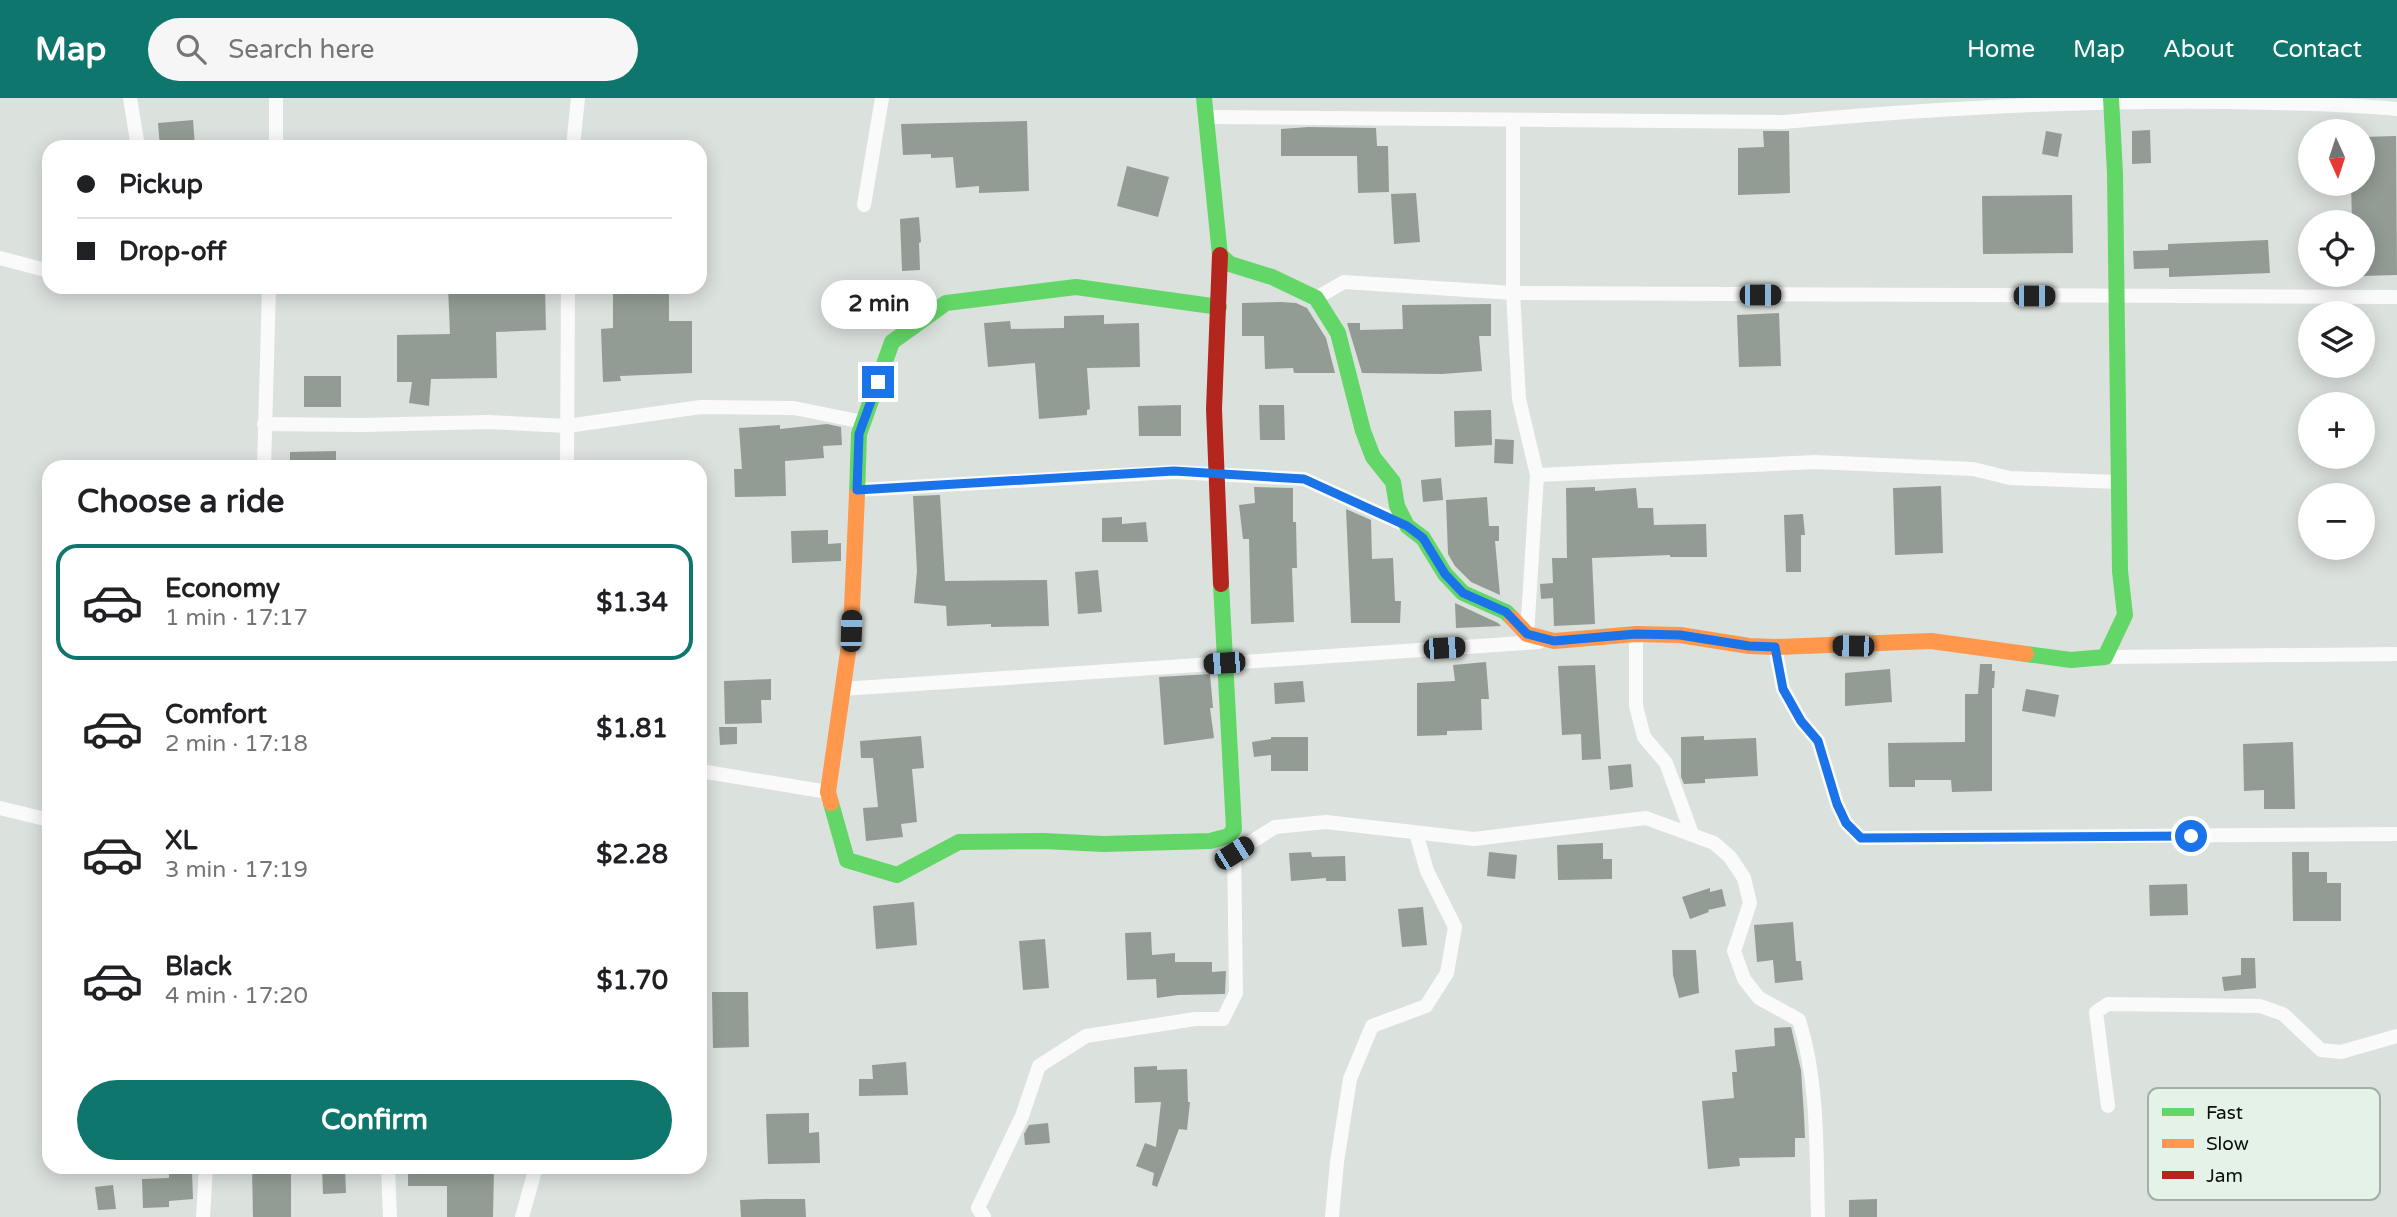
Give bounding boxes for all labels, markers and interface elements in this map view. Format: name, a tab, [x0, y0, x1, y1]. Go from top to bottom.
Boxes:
search box	[148, 18, 638, 81]
text: Map	[35, 30, 106, 69]
icon: search	[172, 30, 210, 68]
text: Search here	[228, 34, 374, 65]
text: Home	[1967, 35, 2035, 64]
text: Map	[2073, 35, 2125, 64]
text: About	[2163, 35, 2234, 64]
text: Contact	[2272, 35, 2362, 64]
north arrow	[2298, 119, 2375, 196]
map controls	[2298, 119, 2375, 560]
text: Pickup	[119, 169, 203, 200]
button: locate	[2298, 210, 2375, 287]
text: Drop-off	[119, 236, 226, 267]
callout: 2 min	[820, 280, 936, 330]
car	[1740, 285, 1782, 306]
car	[2014, 286, 2056, 307]
text: 2 min	[848, 290, 910, 318]
button: layers	[2298, 301, 2375, 378]
route end	[862, 366, 894, 398]
button: +	[2298, 392, 2375, 469]
text: Choose a ride	[77, 483, 284, 521]
button: −	[2298, 483, 2375, 560]
icon: car	[81, 571, 144, 634]
text: Economy	[165, 573, 280, 604]
text: $1.34	[596, 587, 668, 618]
text: 1 min · 17:17	[165, 604, 308, 632]
car	[840, 610, 863, 652]
car	[1832, 635, 1875, 657]
car	[1423, 636, 1466, 660]
car	[1203, 651, 1246, 675]
icon: car	[81, 697, 144, 760]
text: Comfort	[165, 699, 267, 730]
text: $1.81	[596, 713, 668, 744]
text: 2 min · 17:18	[165, 730, 308, 758]
route start	[2175, 820, 2207, 852]
icon: car	[81, 823, 144, 886]
text: XL	[165, 825, 197, 856]
car	[1211, 833, 1258, 873]
text: $2.28	[596, 839, 668, 870]
text: 3 min · 17:19	[165, 856, 308, 884]
icon: car	[81, 949, 144, 1012]
text: Black	[165, 951, 232, 982]
text: $1.70	[596, 965, 668, 996]
text: 4 min · 17:20	[165, 982, 308, 1010]
button: Confirm	[77, 1080, 672, 1160]
legend	[2148, 1088, 2380, 1200]
text: Fast	[2206, 1102, 2243, 1124]
text: Slow	[2206, 1133, 2249, 1155]
text: Jam	[2206, 1165, 2243, 1187]

